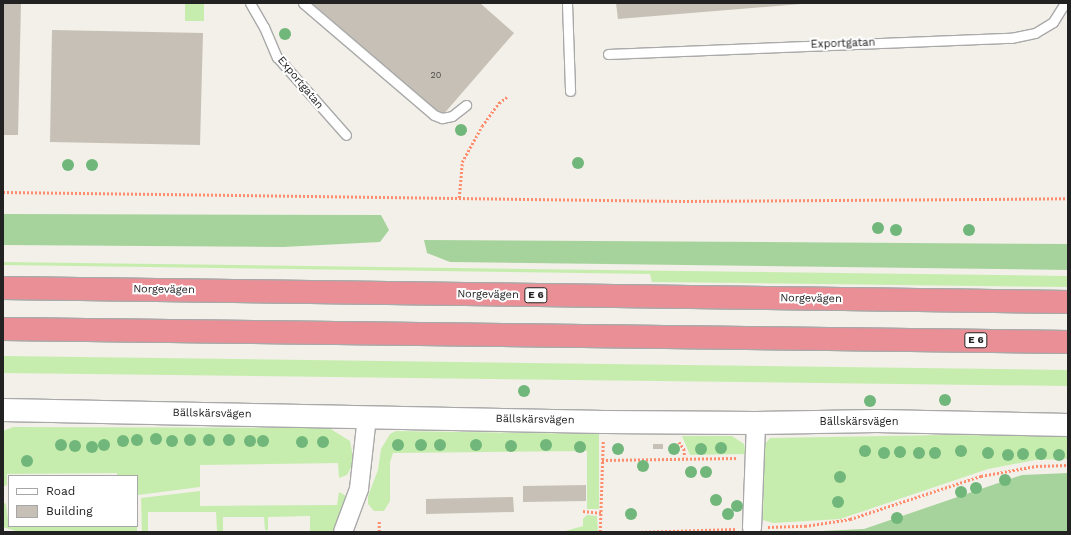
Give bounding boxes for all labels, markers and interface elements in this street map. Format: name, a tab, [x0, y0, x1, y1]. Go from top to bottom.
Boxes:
street label: Exportgatan	[810, 36, 876, 52]
street label: Exportgatan	[274, 54, 326, 112]
house number: 20	[431, 70, 441, 80]
street label: Norgevägen	[133, 283, 195, 297]
road number: E 6	[524, 287, 548, 303]
street label: Norgevägen	[457, 288, 519, 302]
street label: Norgevägen	[780, 292, 842, 306]
road number: E 6	[964, 332, 988, 348]
street label: Bällskärsvägen	[172, 407, 252, 421]
street label: Bällskärsvägen	[495, 413, 575, 427]
street label: Bällskärsvägen	[819, 415, 899, 429]
legend	[8, 475, 138, 527]
text: Road	[46, 484, 75, 498]
text: Building	[46, 504, 93, 518]

